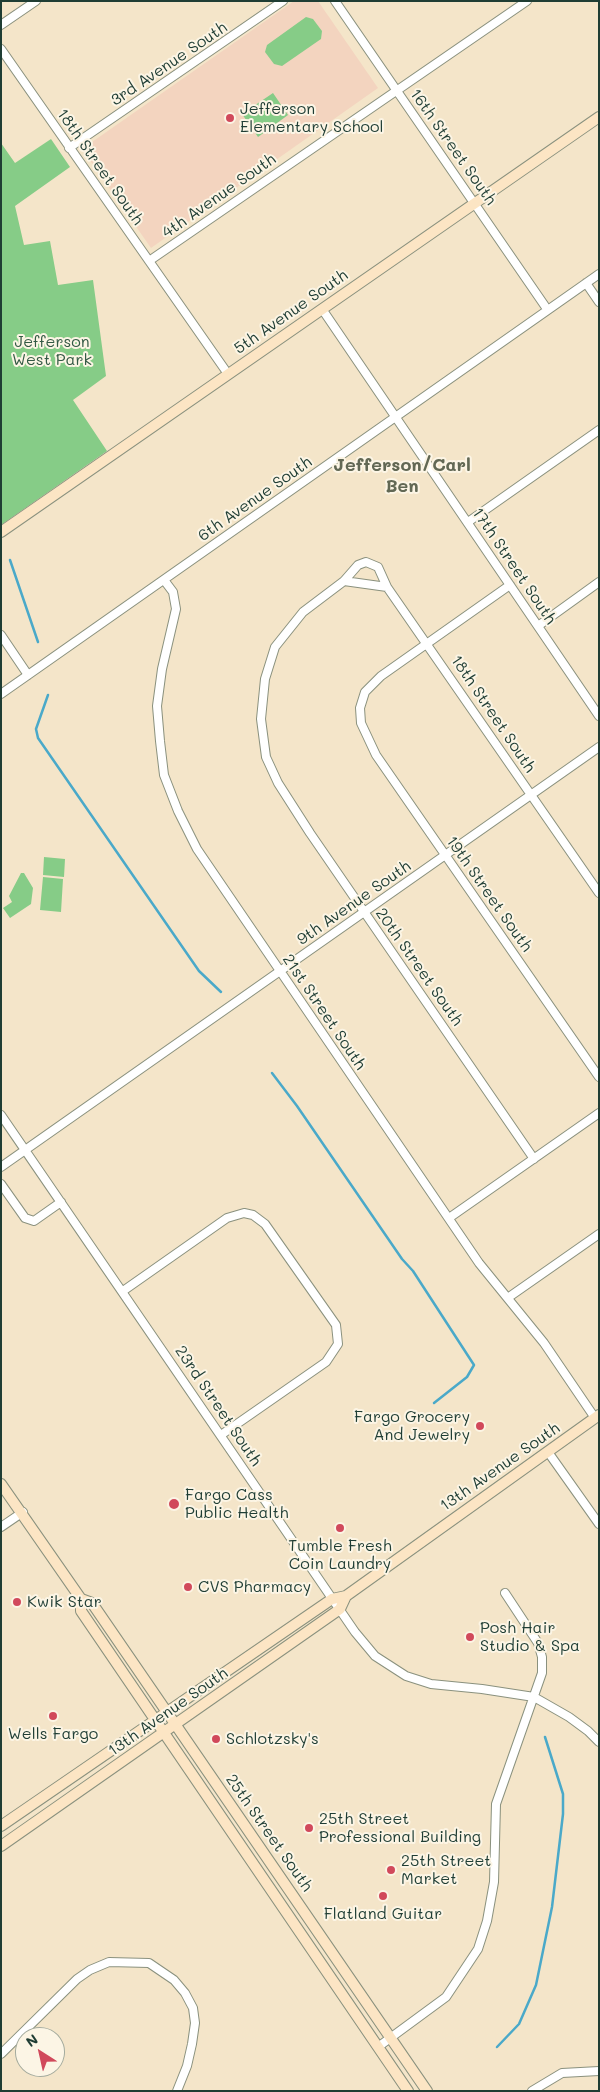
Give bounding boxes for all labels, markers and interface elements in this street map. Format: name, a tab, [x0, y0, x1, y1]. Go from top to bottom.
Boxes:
street label: 3rd Avenue South	[107, 18, 231, 110]
street label: 16th Street South	[406, 85, 500, 209]
place label: Jefferson Elementary School	[240, 99, 384, 137]
street label: 18th Street South	[53, 105, 147, 229]
marker: Jefferson Elementary School	[224, 112, 236, 124]
street label: 4th Avenue South	[158, 150, 280, 242]
street label: 5th Avenue South	[230, 266, 352, 358]
park label: Jefferson West Park	[12, 332, 92, 370]
street label: 6th Avenue South	[194, 453, 316, 545]
district label: Jefferson/Carl Ben	[333, 454, 471, 496]
street label: 17th Street South	[468, 504, 560, 628]
street label: 18th Street South	[447, 652, 539, 776]
street label: 19th Street South	[442, 832, 536, 956]
street label: 9th Avenue South	[293, 857, 415, 949]
street label: 20th Street South	[371, 904, 467, 1030]
street label: 21st Street South	[278, 951, 370, 1073]
street label: 23rd Street South	[171, 1342, 265, 1470]
place label: Fargo Grocery And Jewelry	[354, 1407, 470, 1445]
street label: 13th Avenue South	[437, 1419, 563, 1515]
marker: Fargo Grocery And Jewelry	[474, 1420, 486, 1432]
place label: Fargo Cass Public Health	[185, 1485, 289, 1523]
marker: Fargo Cass Public Health	[167, 1497, 181, 1511]
marker: Tumble Fresh Coin Laundry	[334, 1522, 346, 1534]
place label: Tumble Fresh Coin Laundry	[288, 1536, 392, 1574]
place label: CVS Pharmacy	[198, 1577, 311, 1597]
marker: CVS Pharmacy	[182, 1581, 194, 1593]
place label: Kwik Star	[27, 1592, 102, 1612]
marker: Kwik Star	[11, 1596, 23, 1608]
place label: Posh Hair Studio & Spa	[480, 1618, 580, 1656]
marker: Posh Hair Studio & Spa	[464, 1631, 476, 1643]
street label: 13th Avenue South	[105, 1664, 231, 1760]
marker: Wells Fargo	[47, 1710, 59, 1722]
place label: Wells Fargo	[8, 1724, 98, 1744]
place label: Schlotzsky's	[226, 1729, 319, 1749]
marker: Schlotzsky's	[210, 1733, 222, 1745]
street label: 25th Street South	[221, 1771, 317, 1895]
place label: 25th Street Professional Building	[319, 1809, 481, 1847]
marker: 25th Street Professional Building	[303, 1822, 315, 1834]
place label: 25th Street Market	[401, 1851, 491, 1889]
marker: 25th Street Market	[385, 1864, 397, 1876]
marker: Flatland Guitar	[377, 1890, 389, 1902]
place label: Flatland Guitar	[324, 1904, 442, 1924]
north arrow	[15, 2027, 65, 2077]
text: N	[22, 2029, 41, 2051]

